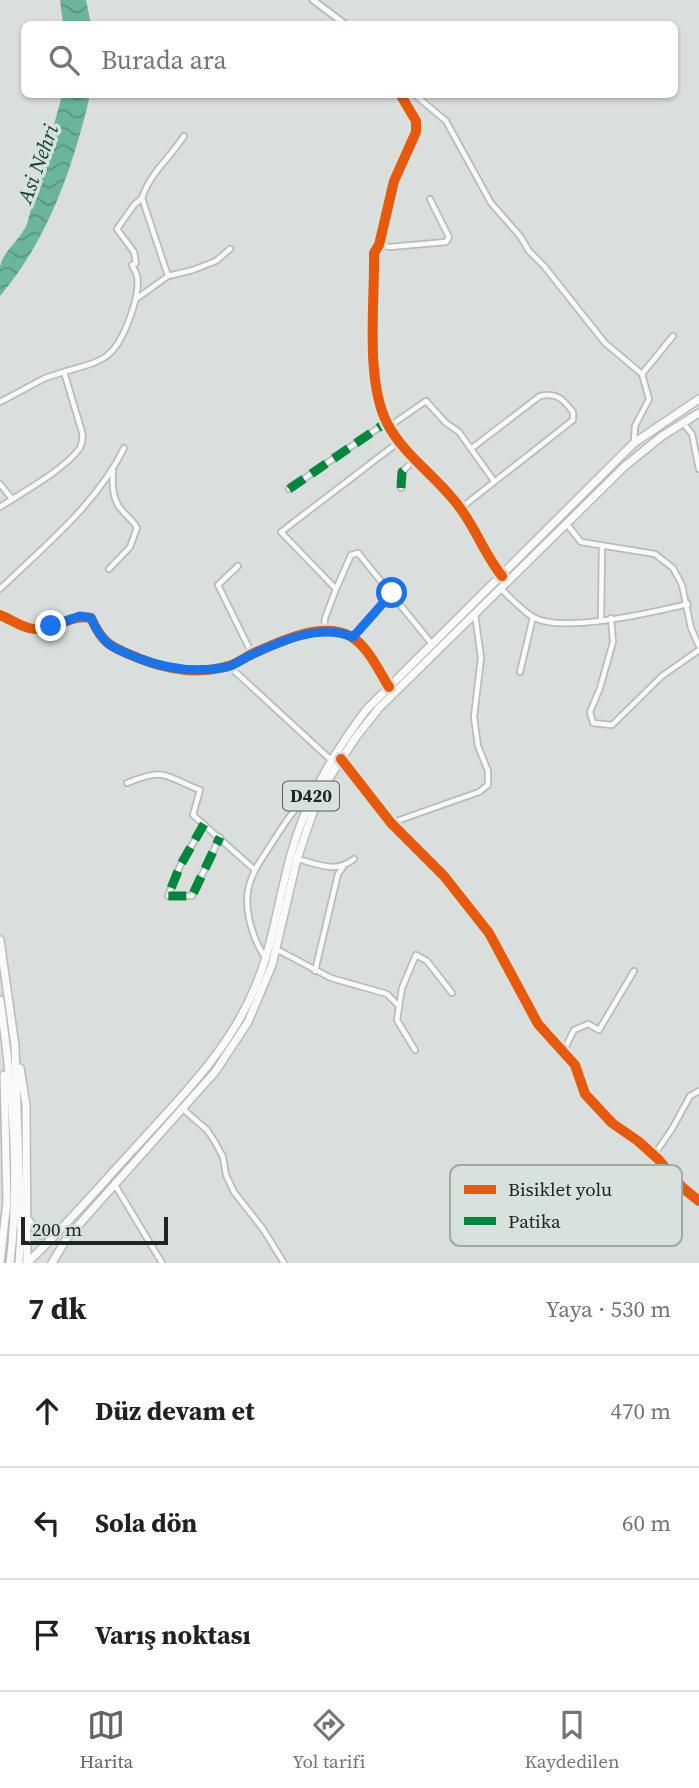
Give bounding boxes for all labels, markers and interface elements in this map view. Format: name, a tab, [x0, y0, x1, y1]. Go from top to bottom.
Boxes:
search box	[21, 21, 678, 98]
icon: search	[45, 41, 83, 79]
text: Burada ara	[101, 42, 227, 78]
water label: Asi Nehri	[10, 120, 65, 208]
route start	[376, 577, 407, 608]
route end	[35, 610, 66, 641]
road number: D420	[283, 782, 339, 810]
legend	[450, 1165, 682, 1246]
text: Bisiklet yolu	[508, 1176, 612, 1202]
text: Patika	[508, 1208, 561, 1234]
scale bar	[21, 1214, 168, 1246]
text: 200 m	[32, 1216, 82, 1242]
text: 7 dk	[28, 1288, 86, 1329]
text: Yaya · 530 m	[545, 1293, 671, 1325]
icon: ahead	[28, 1392, 66, 1430]
text: Düz devam et	[95, 1393, 254, 1429]
text: 470 m	[610, 1395, 671, 1427]
icon: left	[28, 1504, 66, 1542]
text: Sola dön	[95, 1505, 197, 1541]
text: 60 m	[622, 1507, 671, 1539]
icon: arrive	[28, 1616, 66, 1654]
text: Varış noktası	[95, 1617, 251, 1653]
tab: Harita	[80, 1706, 133, 1774]
tab: Yol tarifi	[292, 1706, 365, 1774]
tab: Kaydedilen	[524, 1706, 619, 1774]

